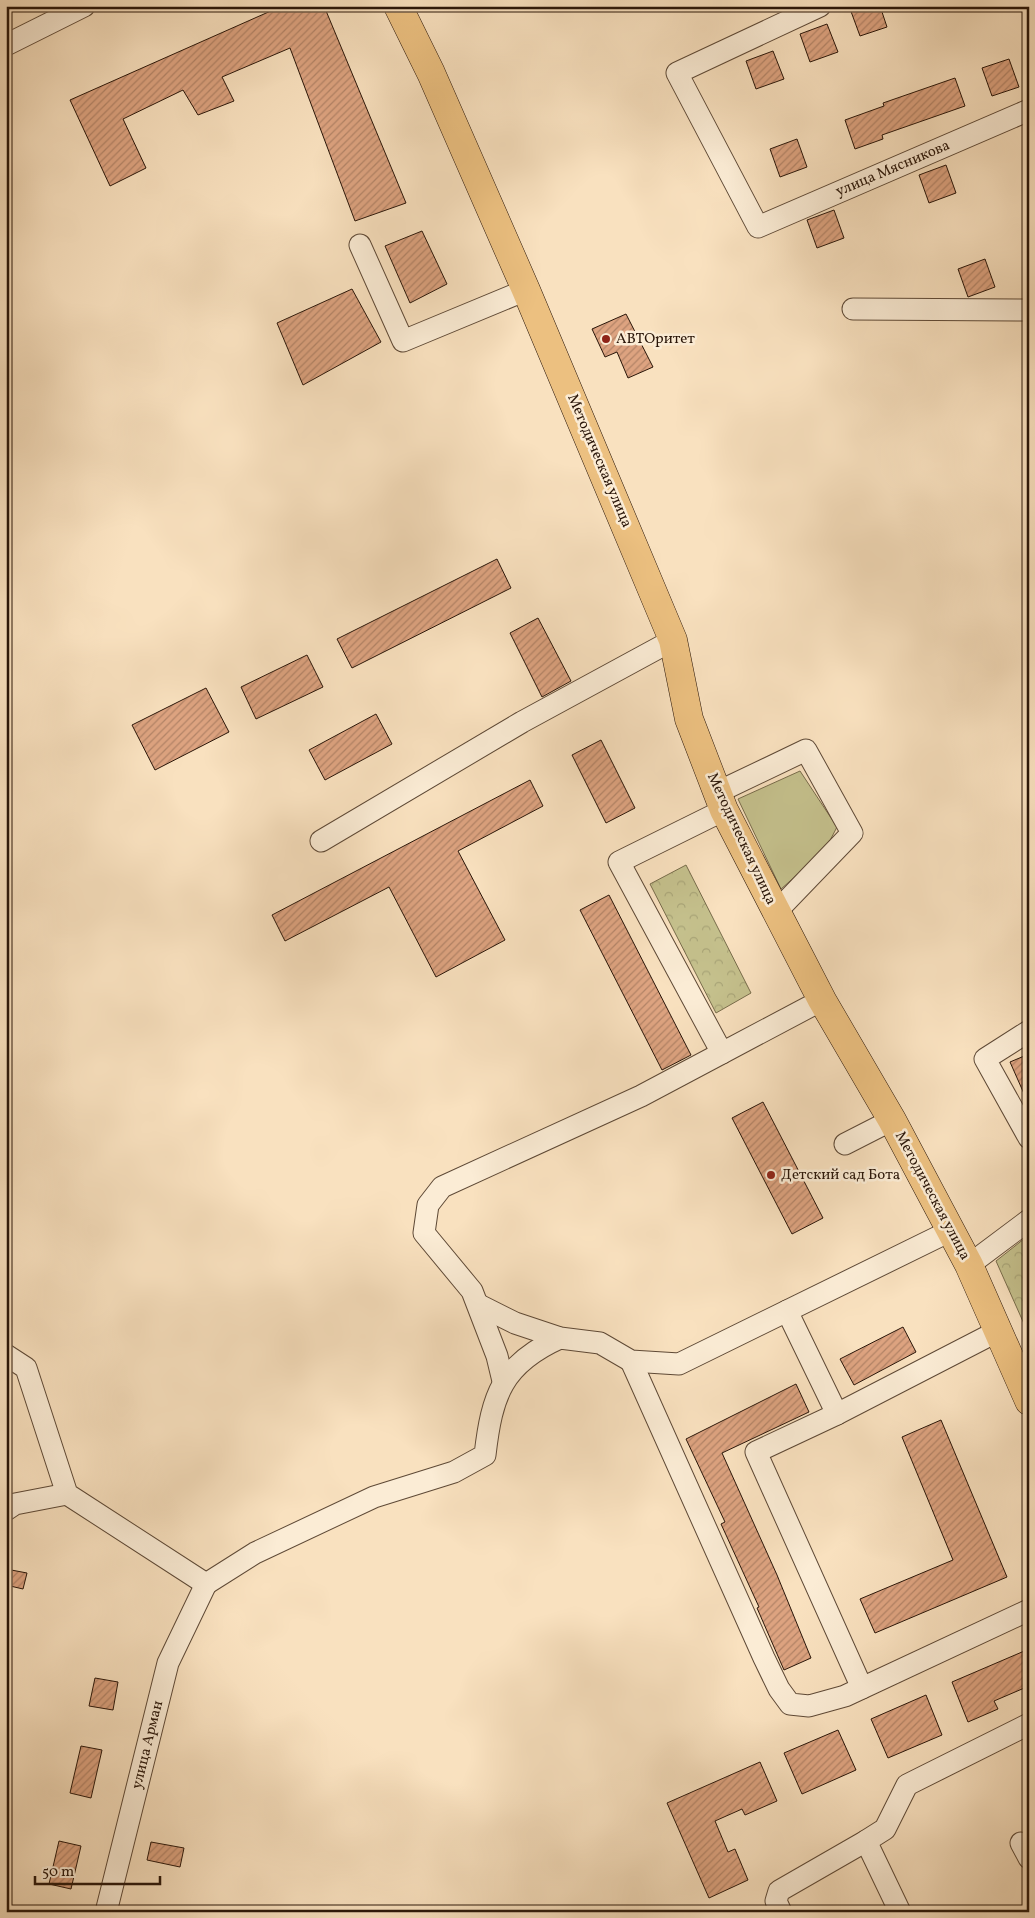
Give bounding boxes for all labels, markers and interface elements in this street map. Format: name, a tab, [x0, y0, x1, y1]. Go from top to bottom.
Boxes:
street label: улица Мясникова	[833, 135, 953, 203]
place label: АВТОритет	[616, 329, 695, 350]
marker: АВТОритет	[600, 333, 612, 345]
street label: Методическая улица	[561, 391, 637, 531]
street label: Методическая улица	[701, 770, 781, 908]
street label: Методическая улица	[889, 1128, 975, 1264]
place label: Детский сад Бота	[781, 1165, 900, 1186]
marker: Детский сад Бота	[765, 1169, 777, 1181]
street label: улица Арман	[127, 1699, 169, 1791]
scale bar	[35, 1853, 160, 1885]
text: 50 m	[42, 1862, 74, 1883]

